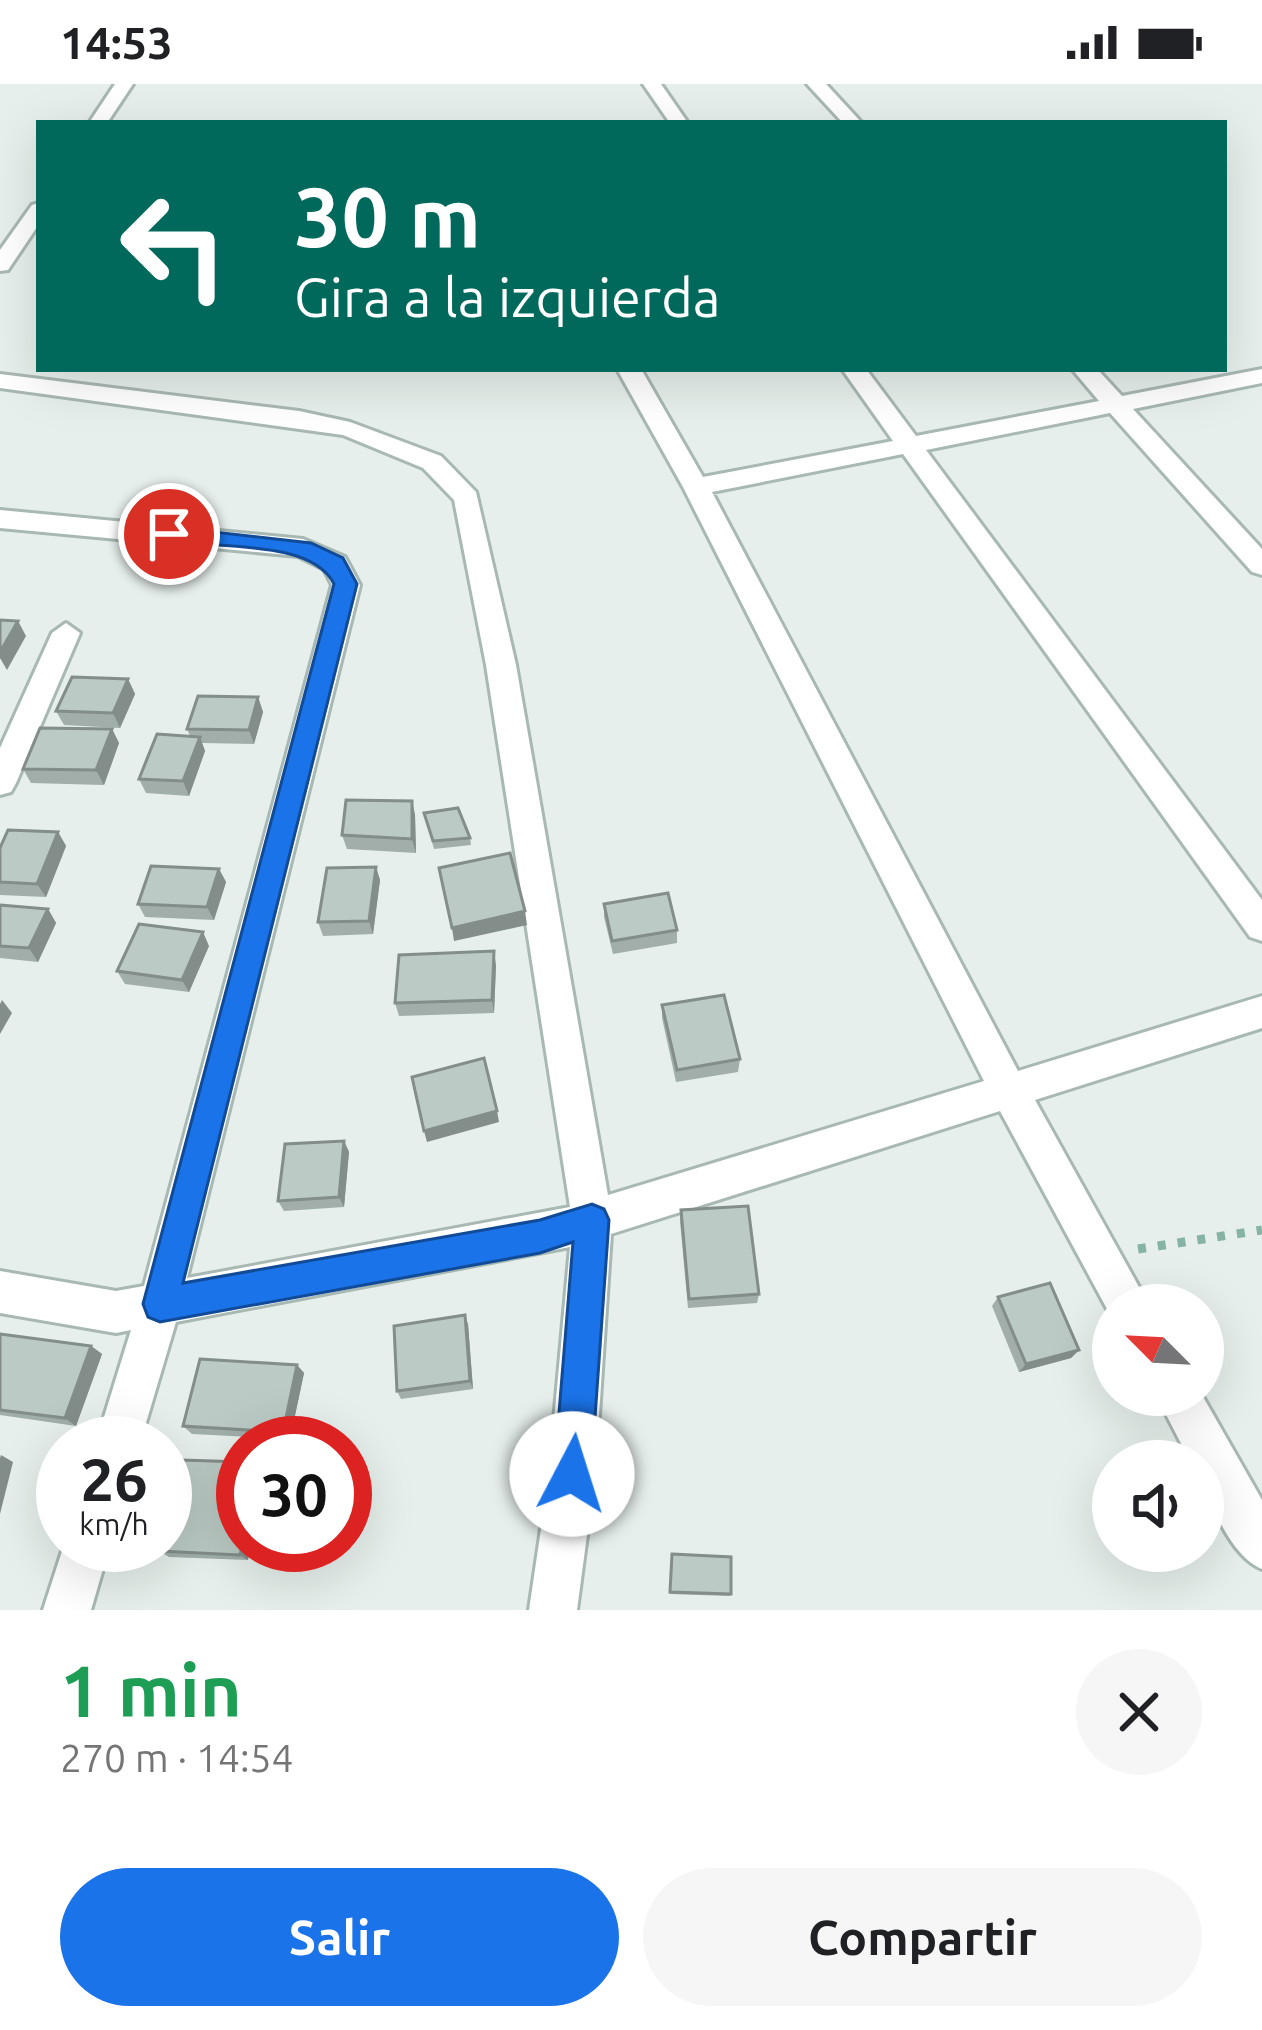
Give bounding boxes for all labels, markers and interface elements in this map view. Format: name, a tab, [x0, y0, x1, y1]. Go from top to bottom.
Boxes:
text: 14:53	[60, 17, 173, 68]
icon: left	[96, 168, 252, 324]
text: 30 m	[294, 169, 481, 263]
text: Gira a la izquierda	[294, 267, 721, 327]
pin	[118, 483, 220, 585]
icon: arrive	[136, 501, 202, 567]
north arrow	[1092, 1284, 1224, 1416]
map controls	[1092, 1284, 1224, 1572]
position arrow	[509, 1411, 635, 1537]
speed limit sign: 30	[216, 1416, 372, 1572]
button: sound	[1092, 1440, 1224, 1572]
text: 26	[80, 1445, 148, 1512]
text: km/h	[79, 1507, 149, 1541]
button: close	[1076, 1649, 1202, 1775]
text: 1 min	[60, 1650, 242, 1731]
text: 270 m · 14:54	[60, 1736, 294, 1779]
button: Salir	[60, 1868, 619, 2006]
button: Compartir	[643, 1868, 1202, 2006]

